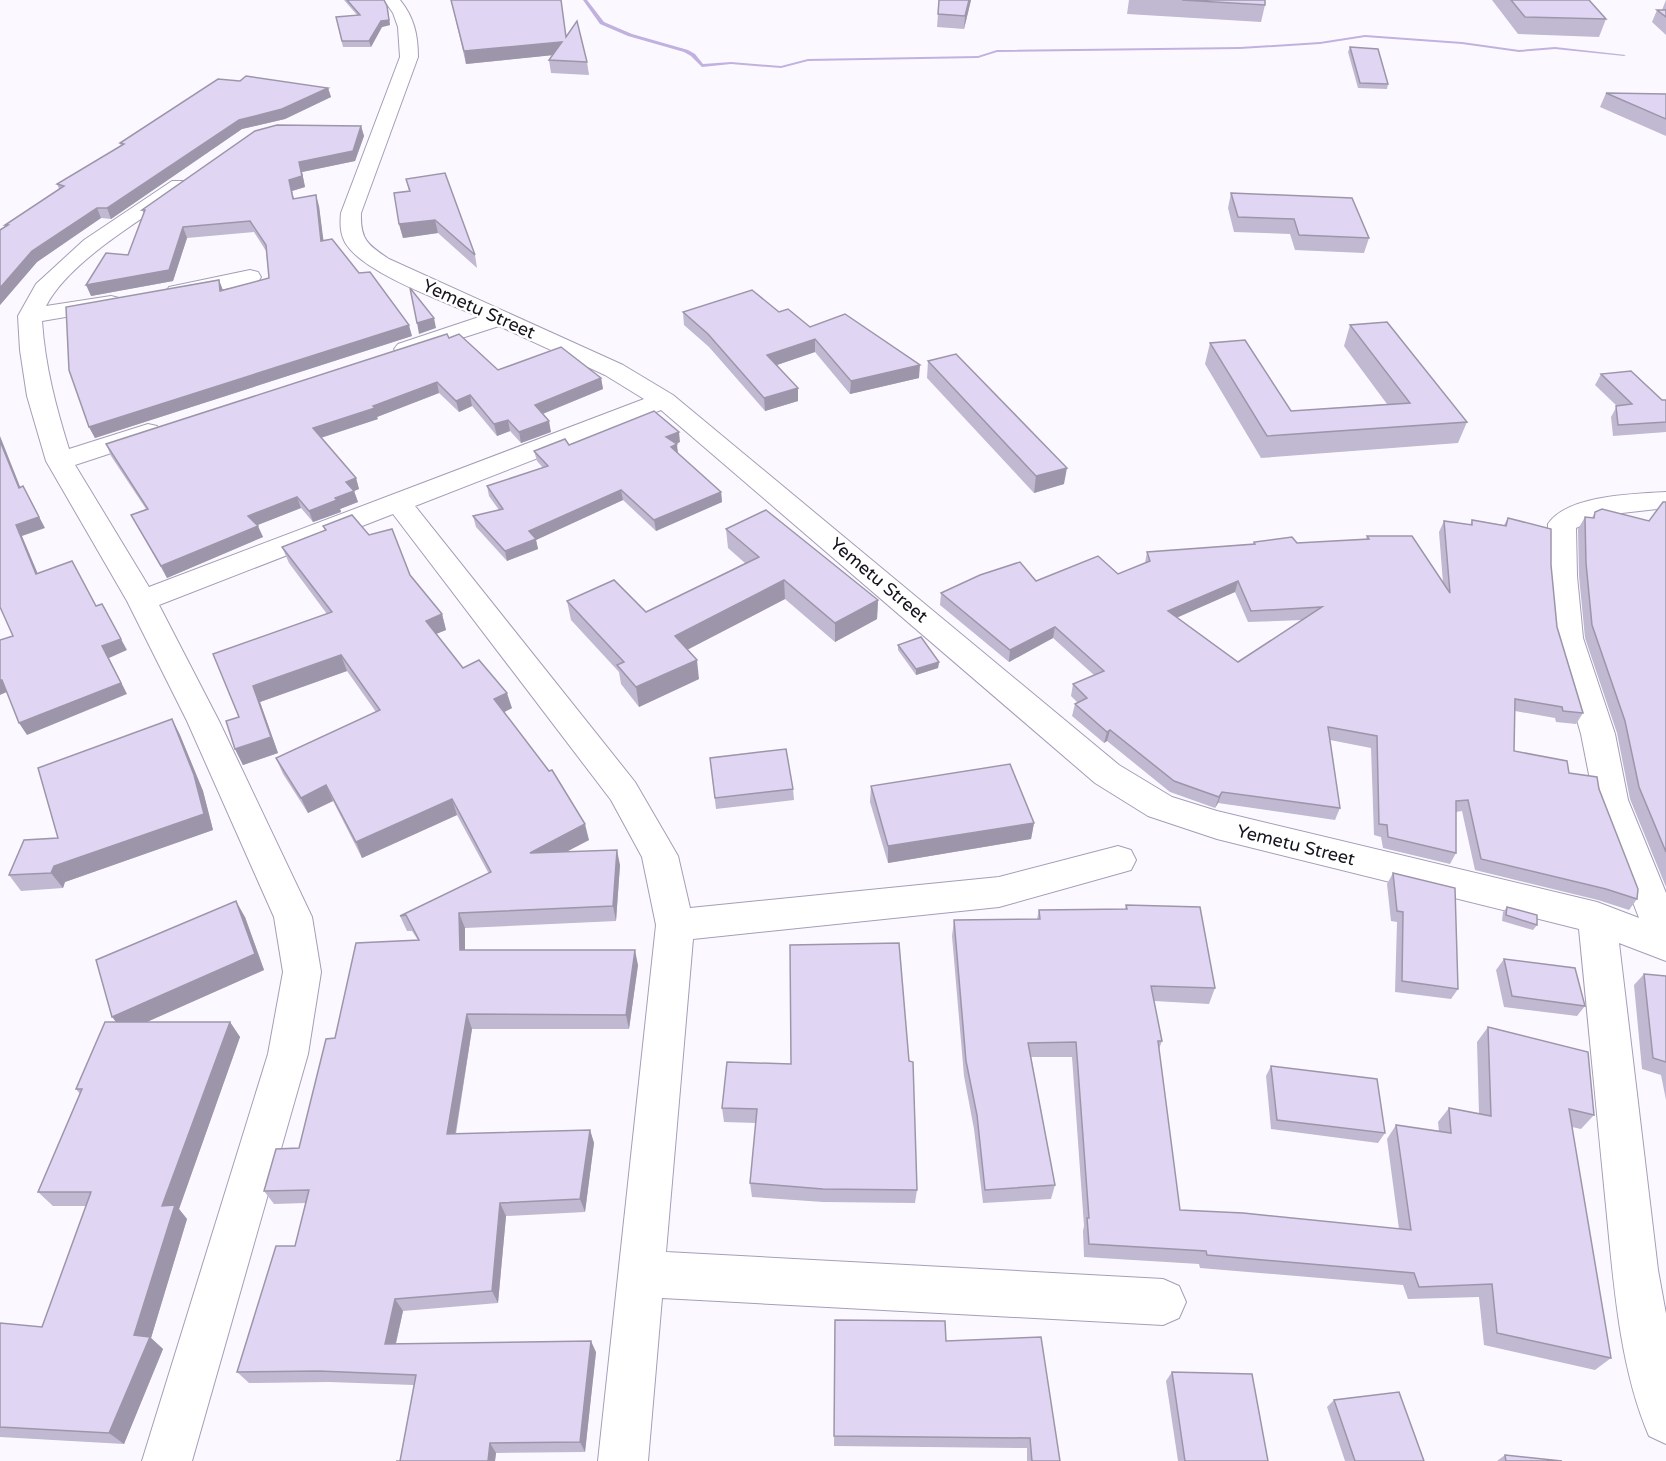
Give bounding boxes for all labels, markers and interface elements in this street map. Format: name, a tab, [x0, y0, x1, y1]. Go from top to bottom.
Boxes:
street label: Yemetu Street	[419, 274, 539, 344]
street label: Yemetu Street	[826, 533, 933, 627]
street label: Yemetu Street	[1235, 820, 1357, 870]

